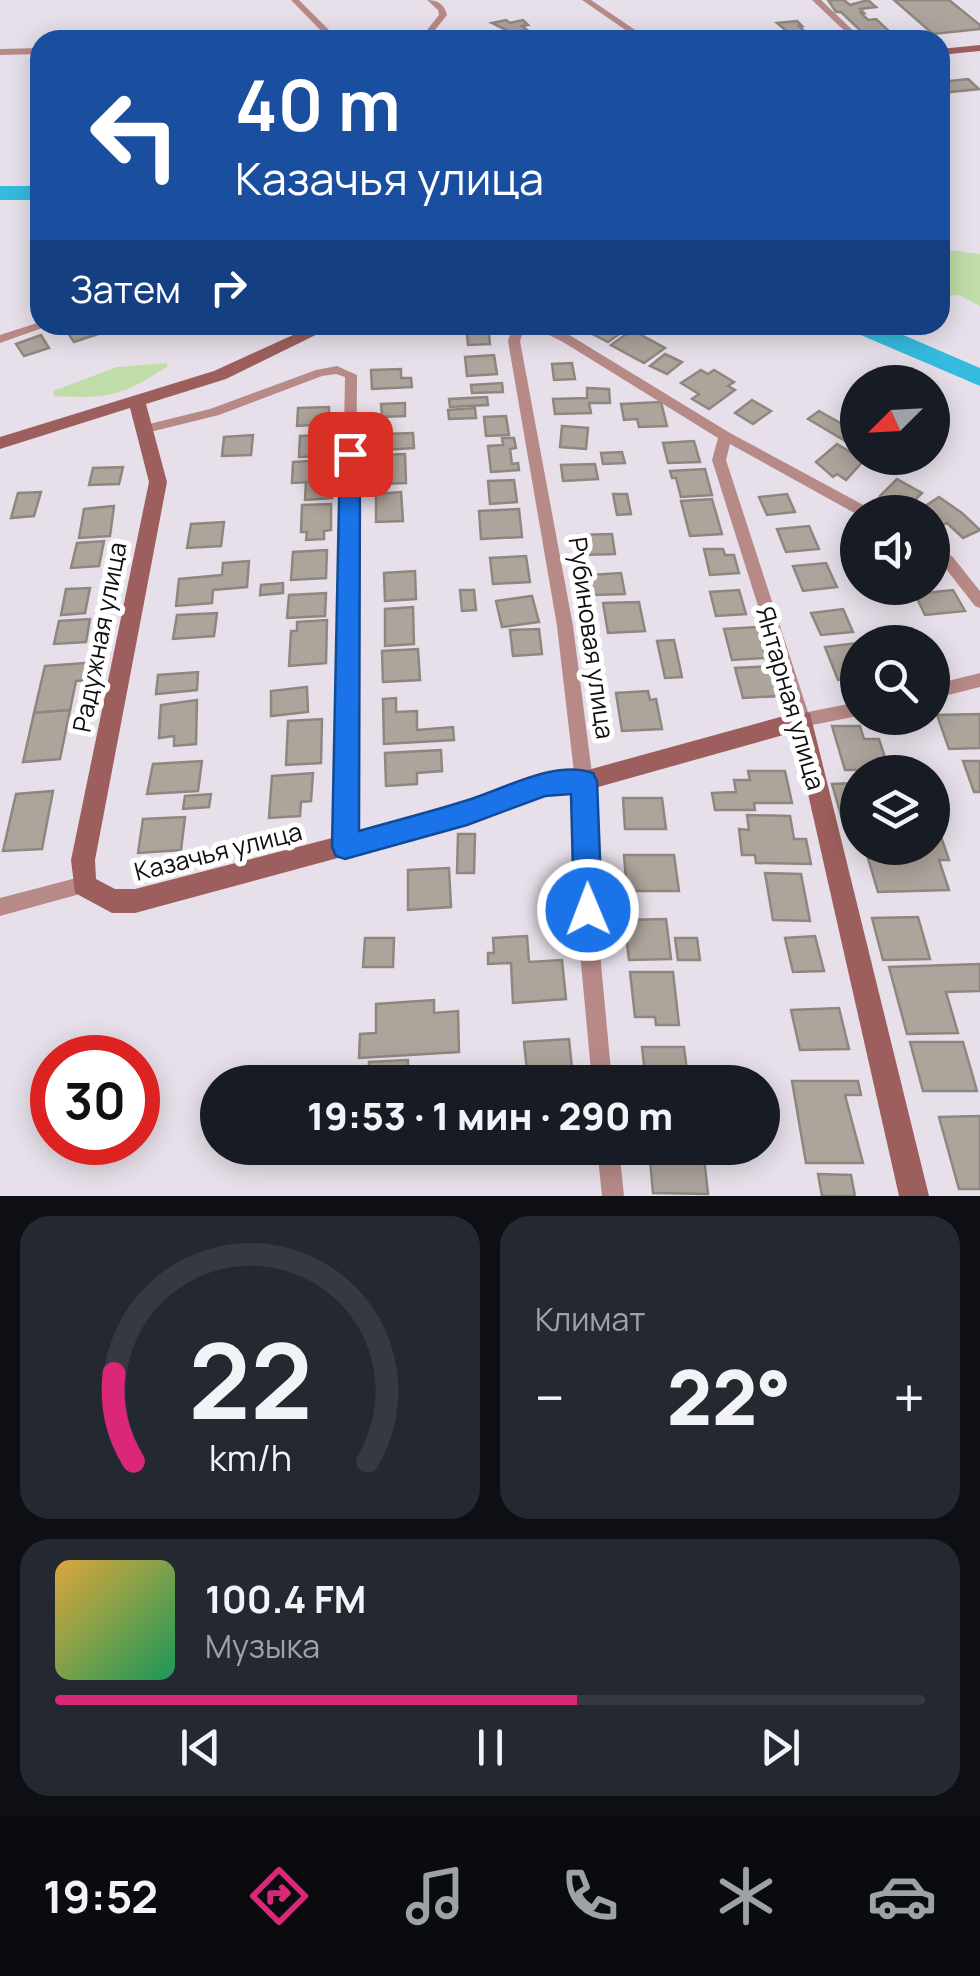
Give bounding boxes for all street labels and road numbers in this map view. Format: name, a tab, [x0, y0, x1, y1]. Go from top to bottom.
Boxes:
street label: Рубиновая улица	[561, 535, 623, 741]
street label: Радужная улица	[63, 539, 135, 735]
street label: Янтарная улица	[748, 602, 834, 794]
street label: Казачья улица	[130, 813, 306, 889]

